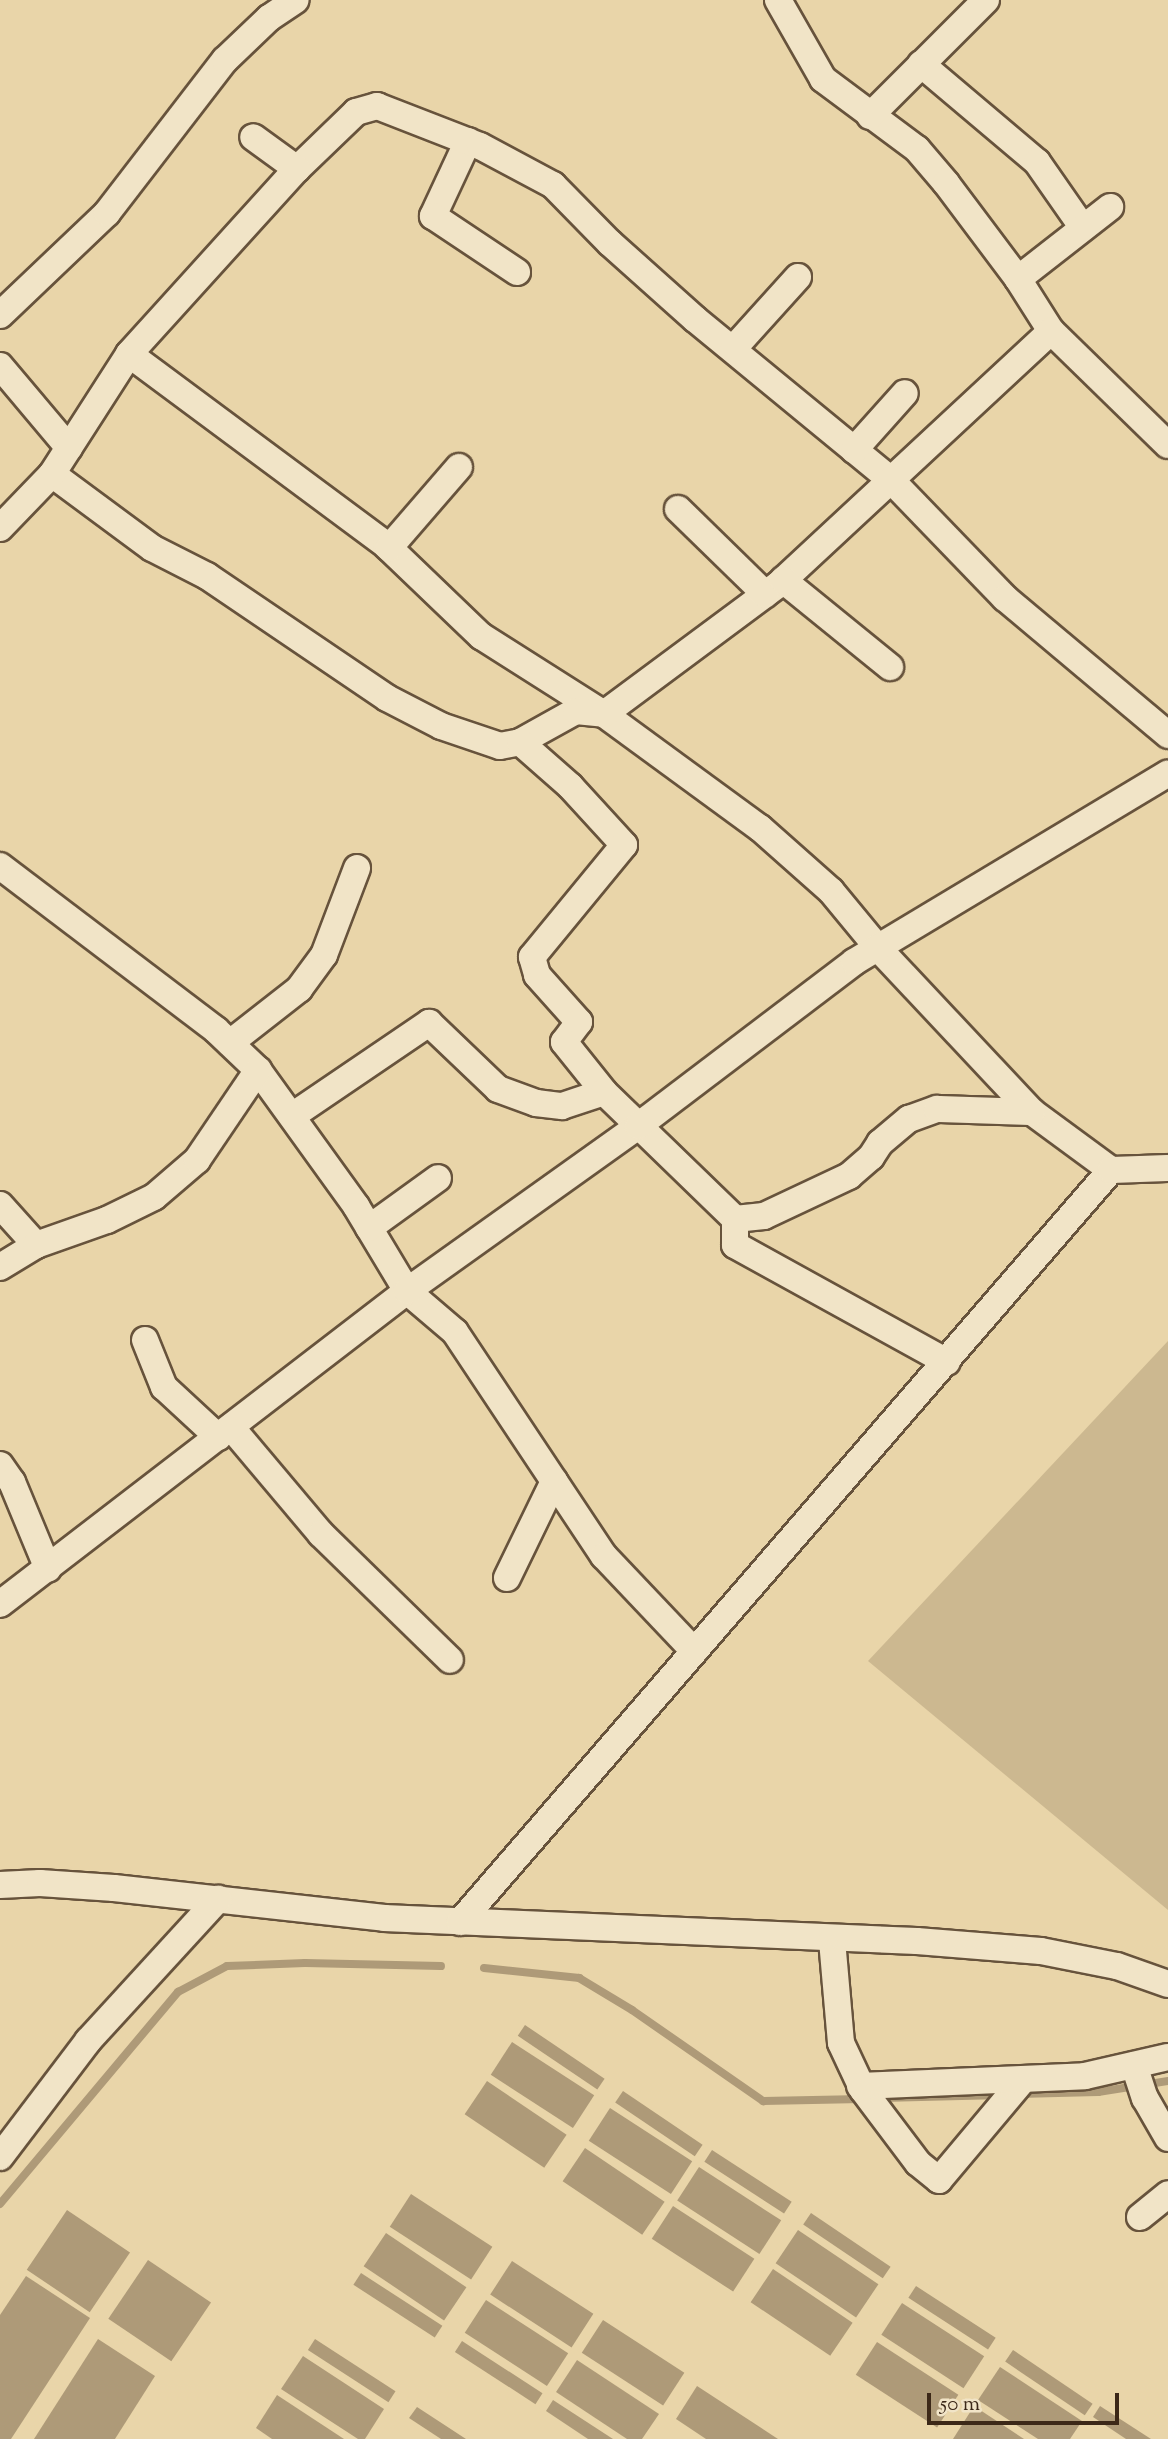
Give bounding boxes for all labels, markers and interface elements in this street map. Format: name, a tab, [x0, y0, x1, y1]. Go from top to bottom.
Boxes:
scale bar	[930, 2380, 1122, 2424]
text: 50 m	[940, 2390, 980, 2420]

